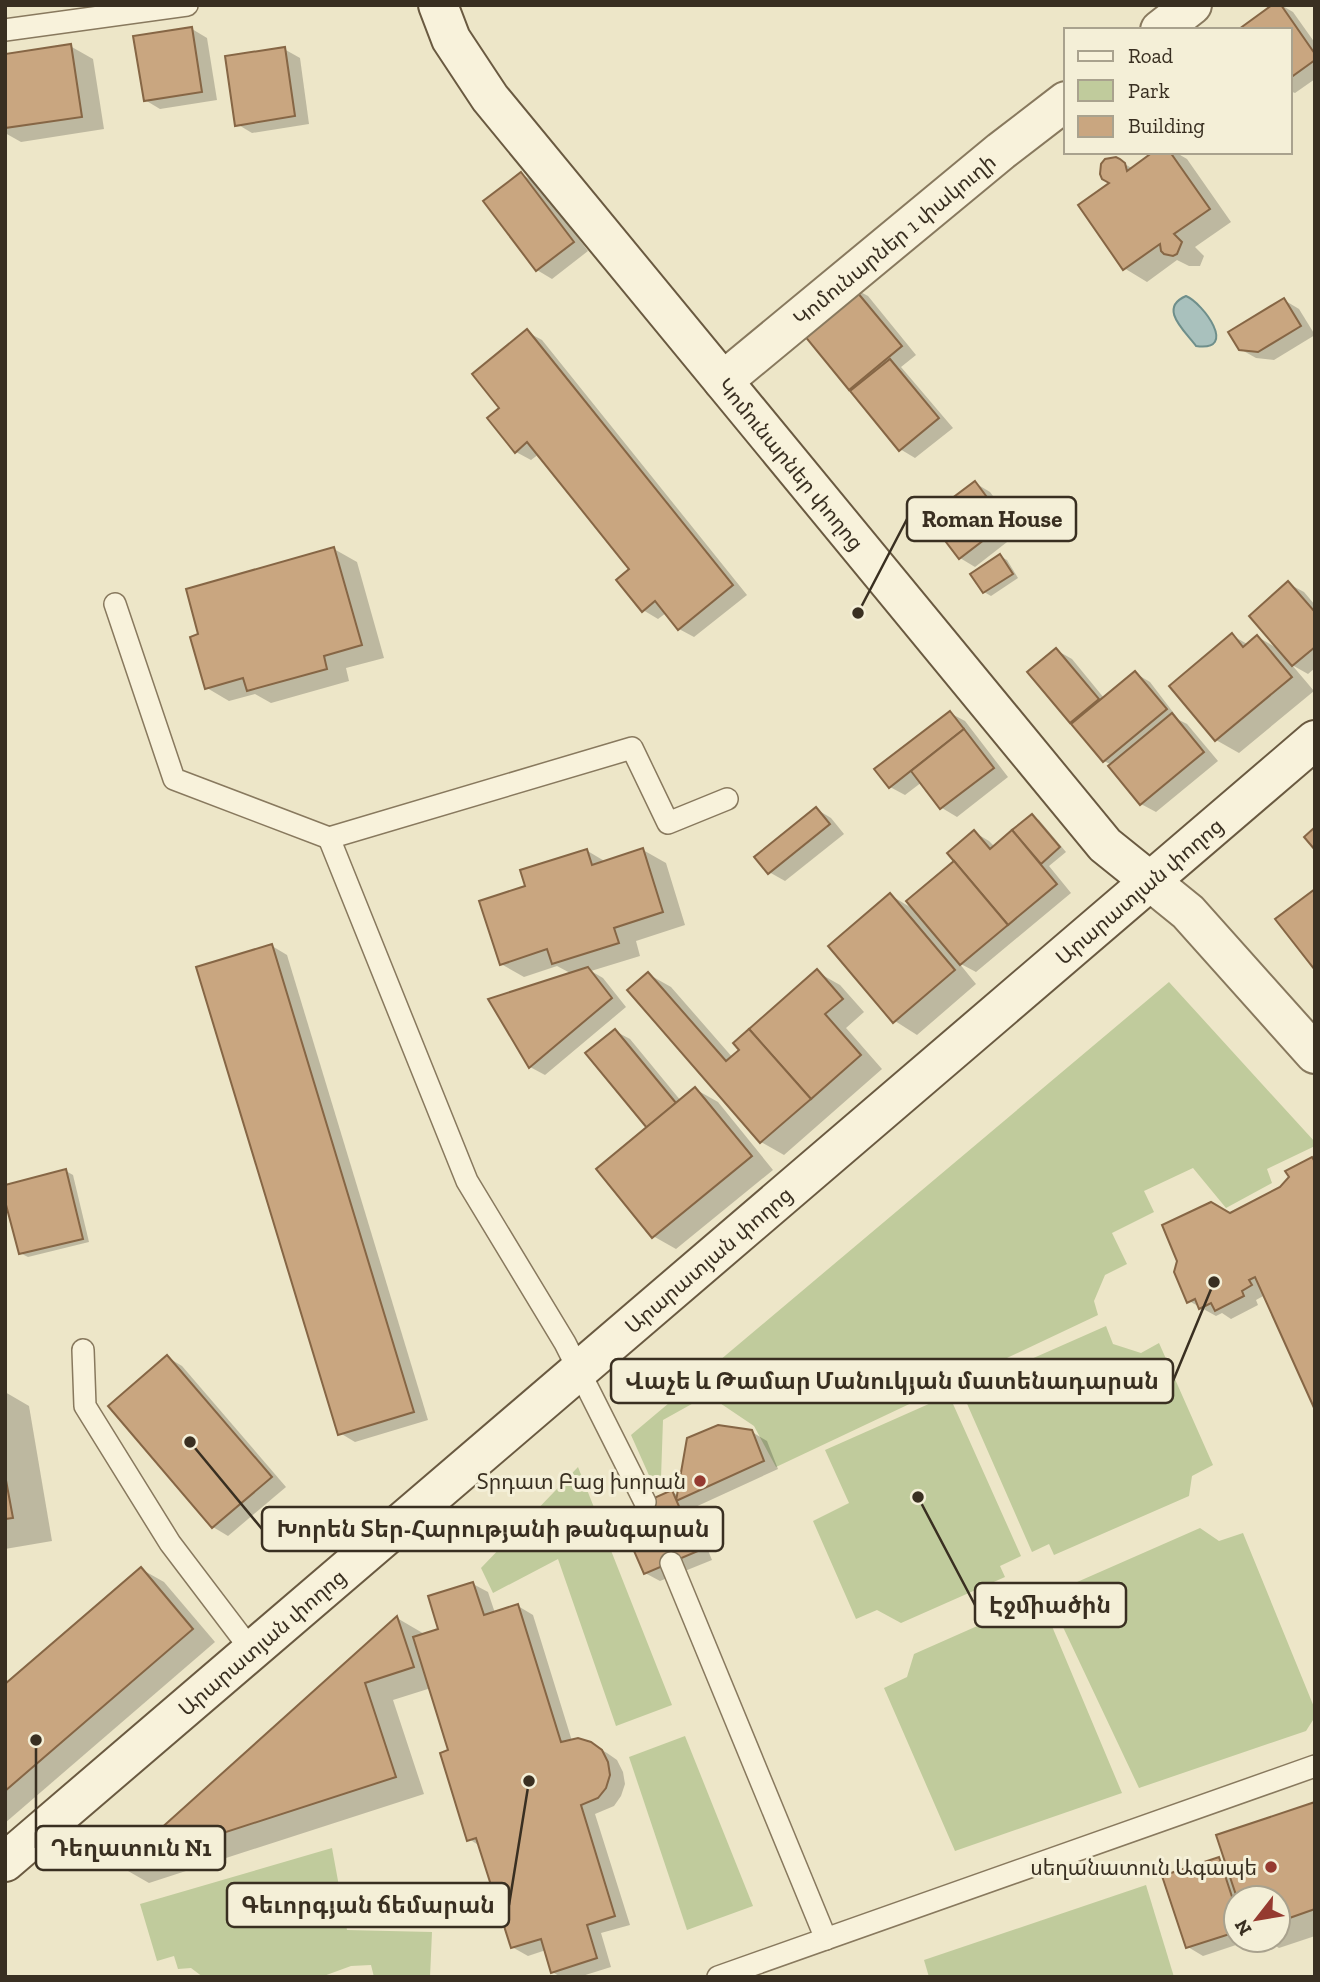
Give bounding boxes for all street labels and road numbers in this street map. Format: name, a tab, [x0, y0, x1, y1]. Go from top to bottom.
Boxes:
street label: Կոմունարներ 1 փակուղի	[788, 149, 1000, 330]
street label: Կոմունարներ փողոց	[713, 373, 869, 555]
street label: Արարատյան փողոց	[1050, 812, 1228, 969]
street label: Արարատյան փողոց	[620, 1181, 797, 1338]
street label: Արարատյան փողոց	[173, 1564, 350, 1721]

